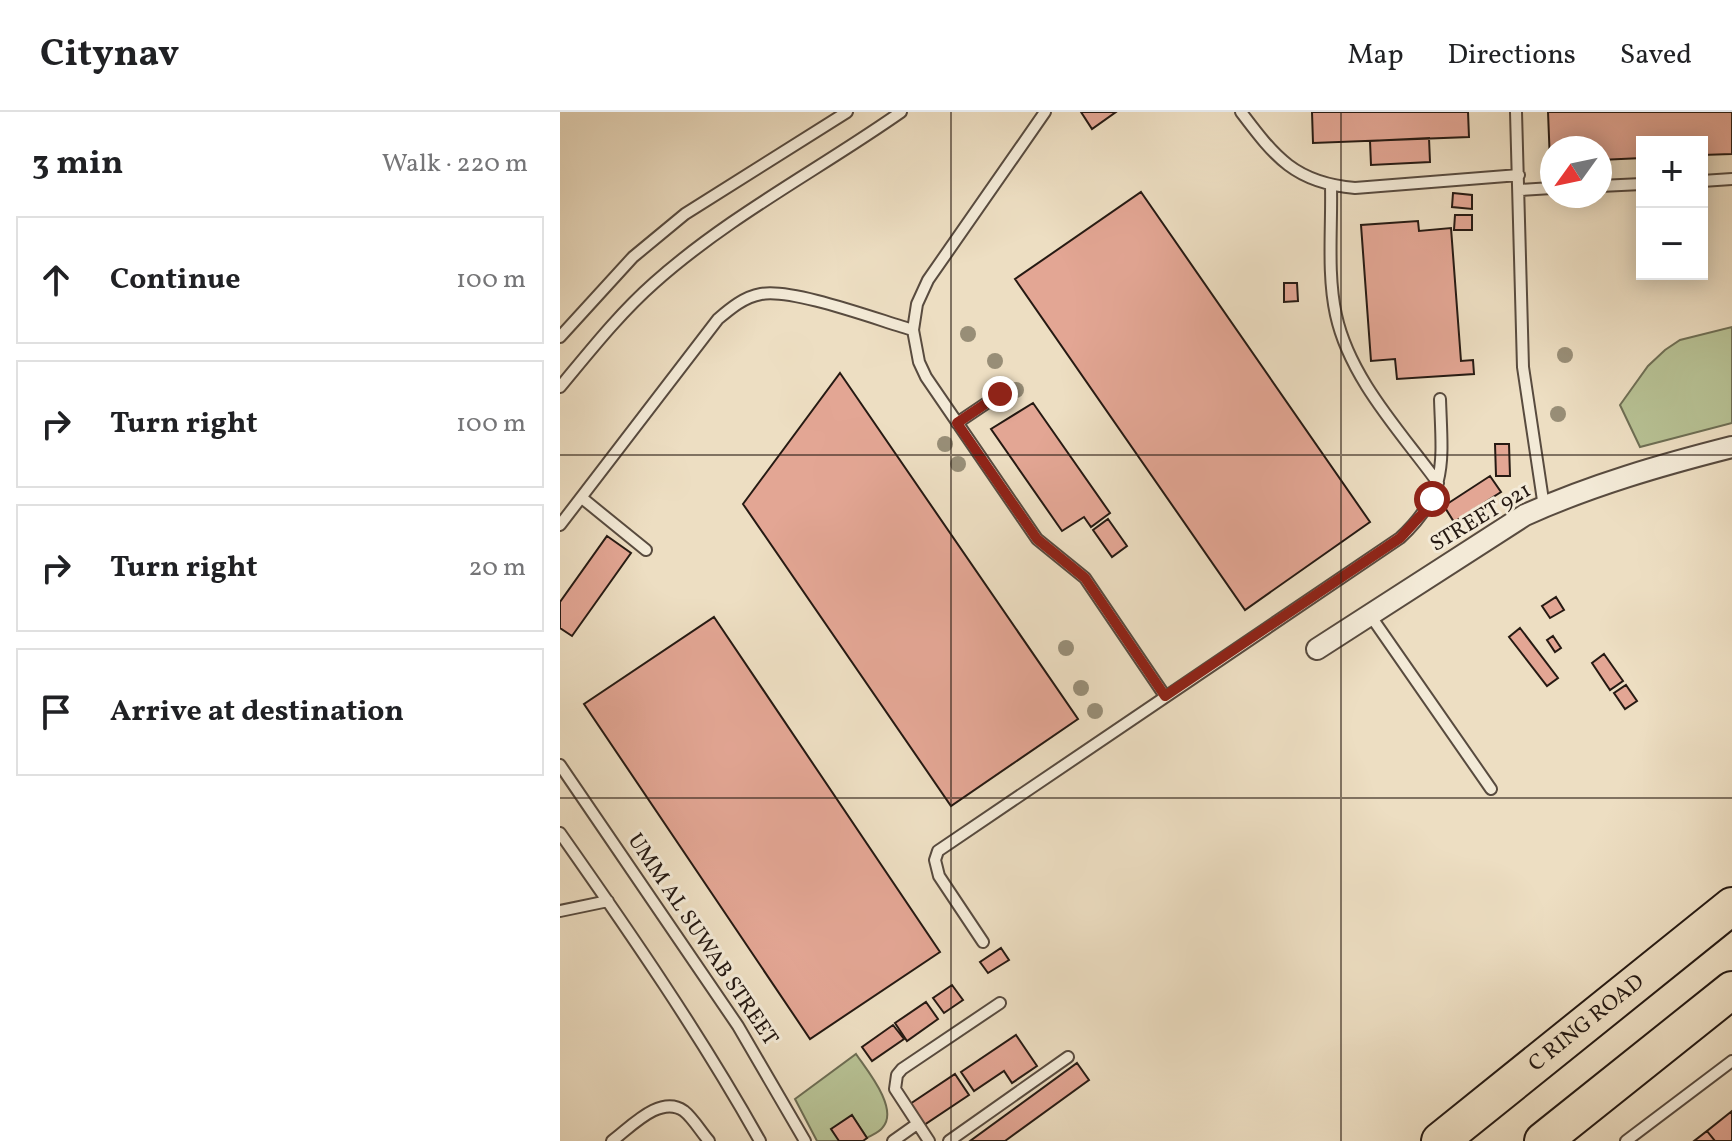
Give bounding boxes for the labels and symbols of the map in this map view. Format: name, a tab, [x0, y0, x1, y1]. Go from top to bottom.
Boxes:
north arrow	[1540, 136, 1612, 208]
route end	[982, 376, 1018, 412]
street label: STREET 921	[1425, 476, 1537, 560]
route start	[1414, 481, 1450, 517]
street label: UMM AL SUWAB STREET	[619, 828, 785, 1053]
street label: C RING ROAD	[1522, 967, 1651, 1079]

